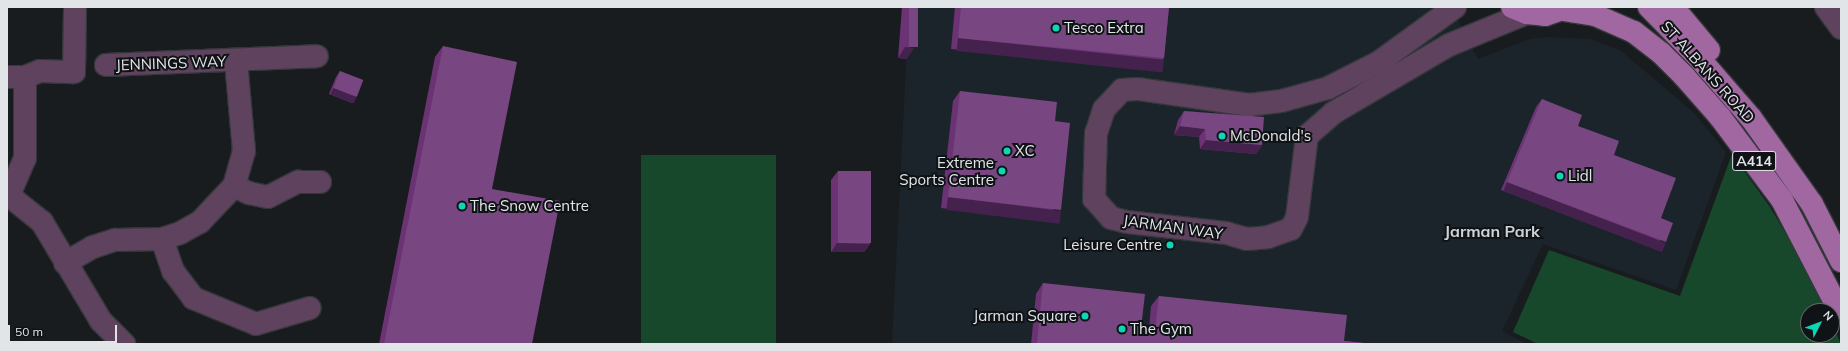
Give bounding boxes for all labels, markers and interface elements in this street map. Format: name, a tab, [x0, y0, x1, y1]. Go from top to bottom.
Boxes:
street label: ST ALBANS ROAD	[1658, 17, 1758, 127]
place label: Tesco Extra	[1064, 19, 1144, 37]
marker: Tesco Extra	[1051, 23, 1061, 33]
street label: JENNINGS WAY	[115, 52, 227, 74]
place label: McDonald's	[1230, 127, 1311, 145]
marker: McDonald's	[1217, 131, 1227, 141]
place label: XC	[1015, 142, 1035, 160]
marker: XC	[1002, 146, 1012, 156]
road number: A414	[1732, 149, 1776, 173]
place label: Extreme Sports Centre	[899, 153, 994, 188]
marker: Extreme Sports Centre	[997, 166, 1007, 176]
place label: Lidl	[1568, 167, 1592, 185]
marker: Lidl	[1555, 171, 1565, 181]
place label: The Snow Centre	[470, 197, 589, 215]
marker: The Snow Centre	[457, 201, 467, 211]
street label: JARMAN WAY	[1122, 211, 1224, 243]
district label: Jarman Park	[1444, 221, 1540, 241]
place label: Leisure Centre	[1063, 236, 1162, 254]
marker: Leisure Centre	[1165, 240, 1175, 250]
north arrow	[1800, 303, 1840, 343]
place label: Jarman Square	[973, 307, 1077, 325]
text: N	[1820, 308, 1836, 323]
marker: Jarman Square	[1080, 311, 1090, 321]
scale bar	[10, 317, 119, 343]
place label: The Gym	[1130, 320, 1192, 338]
text: 50 m	[15, 324, 43, 339]
marker: The Gym	[1117, 324, 1127, 334]

